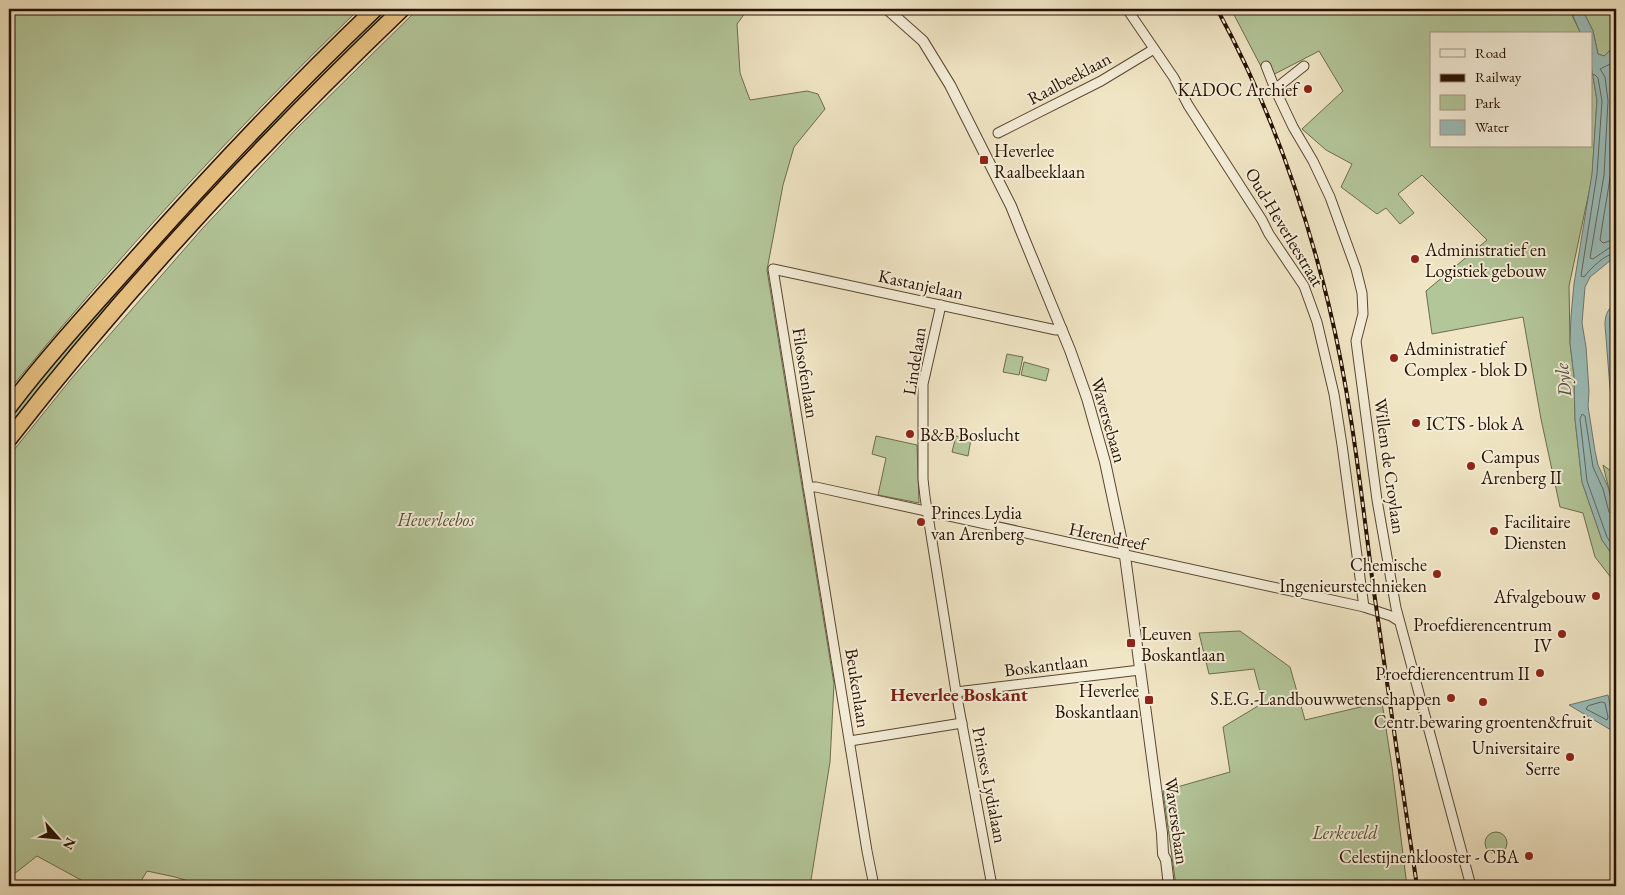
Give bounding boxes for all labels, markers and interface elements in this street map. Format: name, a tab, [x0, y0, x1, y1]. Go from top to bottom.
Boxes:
legend	[1430, 32, 1592, 148]
text: Road	[1475, 43, 1507, 62]
street label: Raalbeeklaan	[1023, 46, 1115, 110]
text: Railway	[1475, 67, 1522, 86]
place label: KADOC Archief	[1177, 78, 1300, 101]
marker: KADOC Archief	[1302, 83, 1314, 95]
text: Park	[1475, 93, 1502, 112]
text: Water	[1475, 117, 1509, 136]
place label: Heverlee Raalbeeklaan	[994, 139, 1086, 183]
marker: Heverlee Raalbeeklaan	[978, 154, 990, 166]
street label: Oud-Heverleestraat	[1240, 163, 1330, 291]
place label: Administratief en Logistiek gebouw	[1424, 238, 1547, 282]
marker: Administratief en Logistiek gebouw	[1409, 253, 1421, 265]
street label: Kastanjelaan	[876, 264, 966, 304]
street label: Lindelaan	[897, 325, 931, 397]
street label: Filosofenlaan	[787, 326, 825, 421]
place label: Administratief Complex - blok D	[1403, 337, 1527, 381]
marker: Administratief Complex - blok D	[1388, 352, 1400, 364]
water label: Dyle	[1549, 361, 1577, 399]
street label: Waversebaan	[1086, 375, 1132, 466]
street label: Willem de Croylaan	[1369, 397, 1411, 536]
place label: ICTS - blok A	[1426, 412, 1524, 435]
marker: ICTS - blok A	[1410, 417, 1422, 429]
place label: B&B Boslucht	[920, 423, 1020, 446]
marker: B&B Boslucht	[904, 428, 916, 440]
place label: Campus Arenberg II	[1480, 445, 1562, 489]
marker: Campus Arenberg II	[1465, 460, 1477, 472]
place label: Princes Lydia van Arenberg	[931, 501, 1024, 545]
park label: Heverleebos	[397, 508, 475, 531]
place label: Facilitaire Diensten	[1504, 510, 1571, 554]
marker: Princes Lydia van Arenberg	[915, 516, 927, 528]
street label: Herendreef	[1067, 517, 1151, 556]
marker: Facilitaire Diensten	[1488, 525, 1500, 537]
place label: Chemische Ingenieurstechnieken	[1279, 553, 1427, 597]
marker: Chemische Ingenieurstechnieken	[1431, 568, 1443, 580]
place label: Afvalgebouw	[1493, 585, 1587, 608]
marker: Afvalgebouw	[1590, 590, 1602, 602]
place label: Proefdierencentrum IV	[1413, 613, 1553, 657]
place label: Leuven Boskantlaan	[1141, 622, 1226, 666]
marker: Proefdierencentrum IV	[1556, 628, 1568, 640]
marker: Leuven Boskantlaan	[1125, 637, 1137, 649]
street label: Beukenlaan	[840, 647, 876, 730]
street label: Boskantlaan	[1003, 648, 1090, 682]
place label: Proefdierencentrum II	[1375, 662, 1530, 685]
marker: Proefdierencentrum II	[1534, 667, 1546, 679]
place label: Heverlee Boskantlaan	[1055, 679, 1139, 723]
district label: Heverlee Boskant	[890, 682, 1028, 707]
place label: S.E.G.-Landbouwwetenschappen	[1210, 687, 1441, 710]
marker: S.E.G.-Landbouwwetenschappen	[1445, 692, 1457, 704]
marker: Heverlee Boskantlaan	[1143, 694, 1155, 706]
marker: Centr.bewaring groenten&fruit	[1477, 696, 1489, 708]
place label: Centr.bewaring groenten&fruit	[1374, 710, 1593, 733]
street label: Prinses Lydialaan	[967, 725, 1013, 846]
place label: Universitaire Serre	[1472, 736, 1560, 780]
marker: Universitaire Serre	[1564, 751, 1576, 763]
street label: Waversebaan	[1160, 776, 1195, 866]
north arrow	[32, 812, 82, 862]
park label: Lerkeveld	[1311, 821, 1378, 844]
text: N	[59, 835, 80, 854]
place label: Celestijnenklooster - CBA	[1339, 845, 1520, 868]
marker: Celestijnenklooster - CBA	[1523, 850, 1535, 862]

